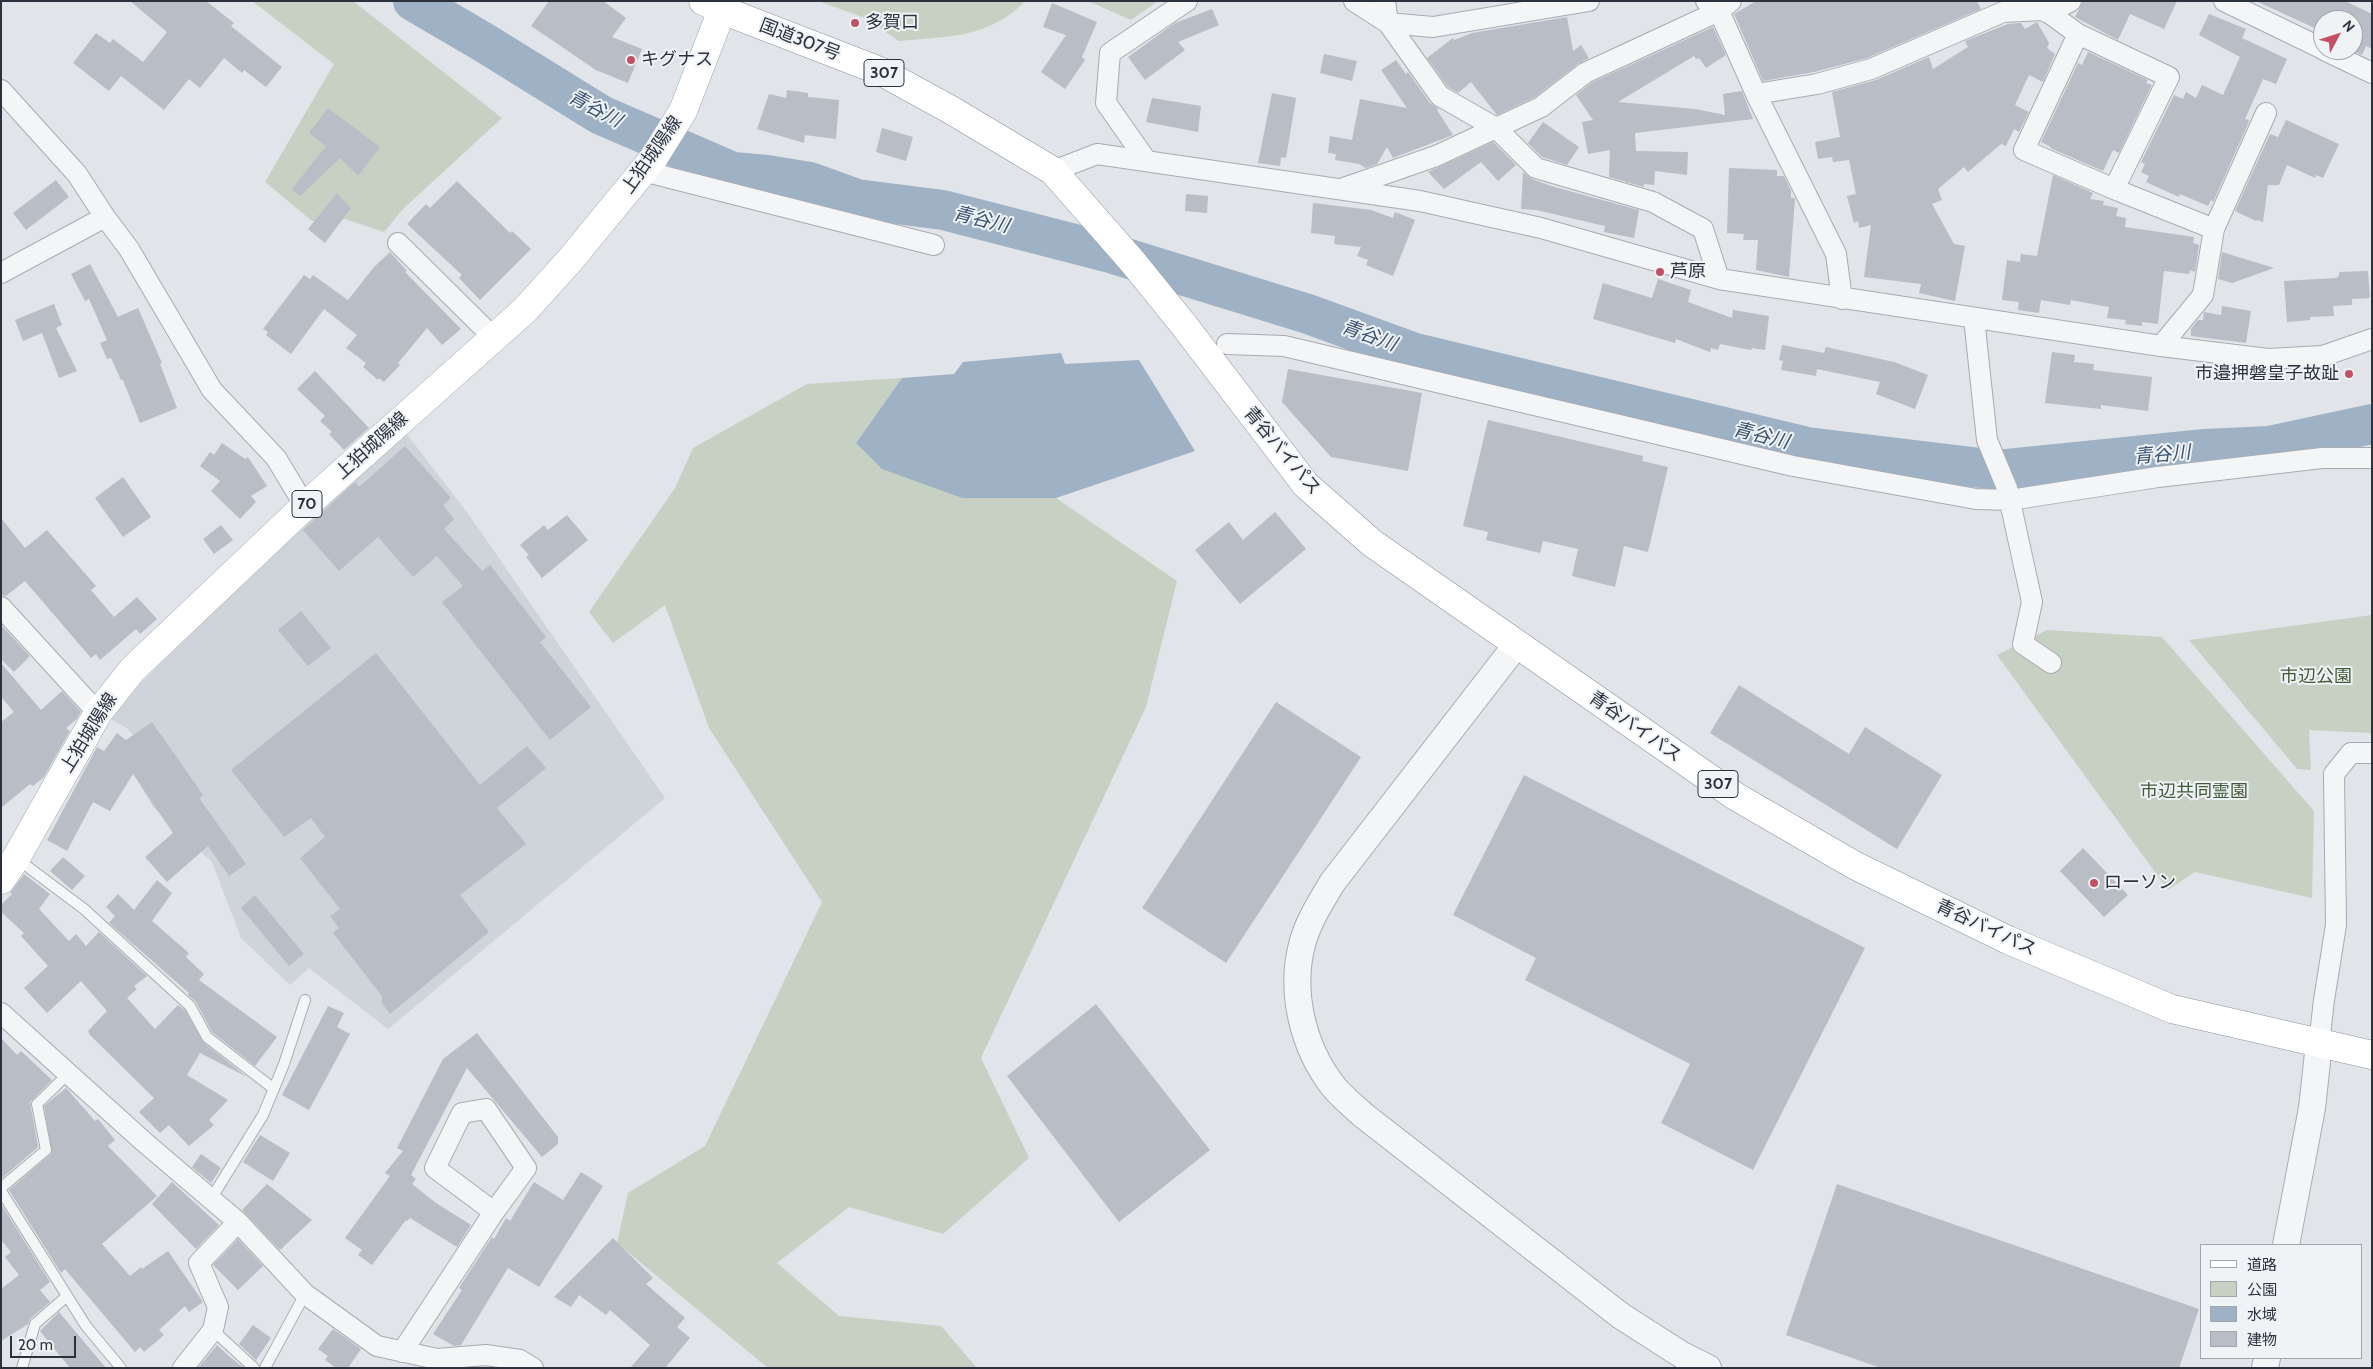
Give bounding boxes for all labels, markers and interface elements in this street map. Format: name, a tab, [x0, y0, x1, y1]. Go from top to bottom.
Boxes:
north arrow	[2313, 10, 2363, 60]
place label: 多賀口	[865, 12, 919, 34]
street label: 国道307号	[756, 15, 844, 65]
text: N	[2339, 16, 2359, 36]
marker: 多賀口	[849, 17, 861, 29]
place label: キグナス	[641, 49, 713, 71]
marker: キグナス	[625, 54, 637, 66]
road number: 307	[864, 59, 904, 86]
water label: 青谷川	[564, 86, 626, 132]
street label: 上狛城陽線	[617, 112, 687, 198]
water label: 青谷川	[951, 202, 1011, 238]
place label: 芦原	[1670, 261, 1706, 283]
marker: 芦原	[1654, 266, 1666, 278]
water label: 青谷川	[1338, 316, 1400, 356]
place label: 市邉押磐皇子故趾	[2195, 363, 2339, 385]
marker: 市邉押磐皇子故趾	[2343, 368, 2355, 380]
street label: 青谷バイパス	[1239, 403, 1325, 499]
street label: 上狛城陽線	[331, 408, 413, 484]
water label: 青谷川	[1731, 418, 1791, 454]
water label: 青谷川	[2133, 441, 2191, 469]
road number: 70	[292, 490, 322, 518]
park label: 市辺公園	[2280, 666, 2352, 688]
street label: 青谷バイパス	[1585, 687, 1685, 767]
street label: 上狛城陽線	[56, 689, 122, 777]
road number: 307	[1698, 771, 1738, 798]
park label: 市辺共同霊園	[2140, 781, 2248, 803]
place label: ローソン	[2104, 872, 2176, 894]
marker: ローソン	[2088, 877, 2100, 889]
street label: 青谷バイパス	[1932, 895, 2040, 961]
legend	[2200, 1244, 2363, 1359]
text: 道路	[2247, 1256, 2277, 1274]
text: 公園	[2247, 1281, 2277, 1299]
text: 水域	[2247, 1306, 2277, 1324]
scale bar	[12, 1326, 79, 1358]
text: 建物	[2247, 1331, 2277, 1349]
text: 20 m	[18, 1336, 53, 1354]

